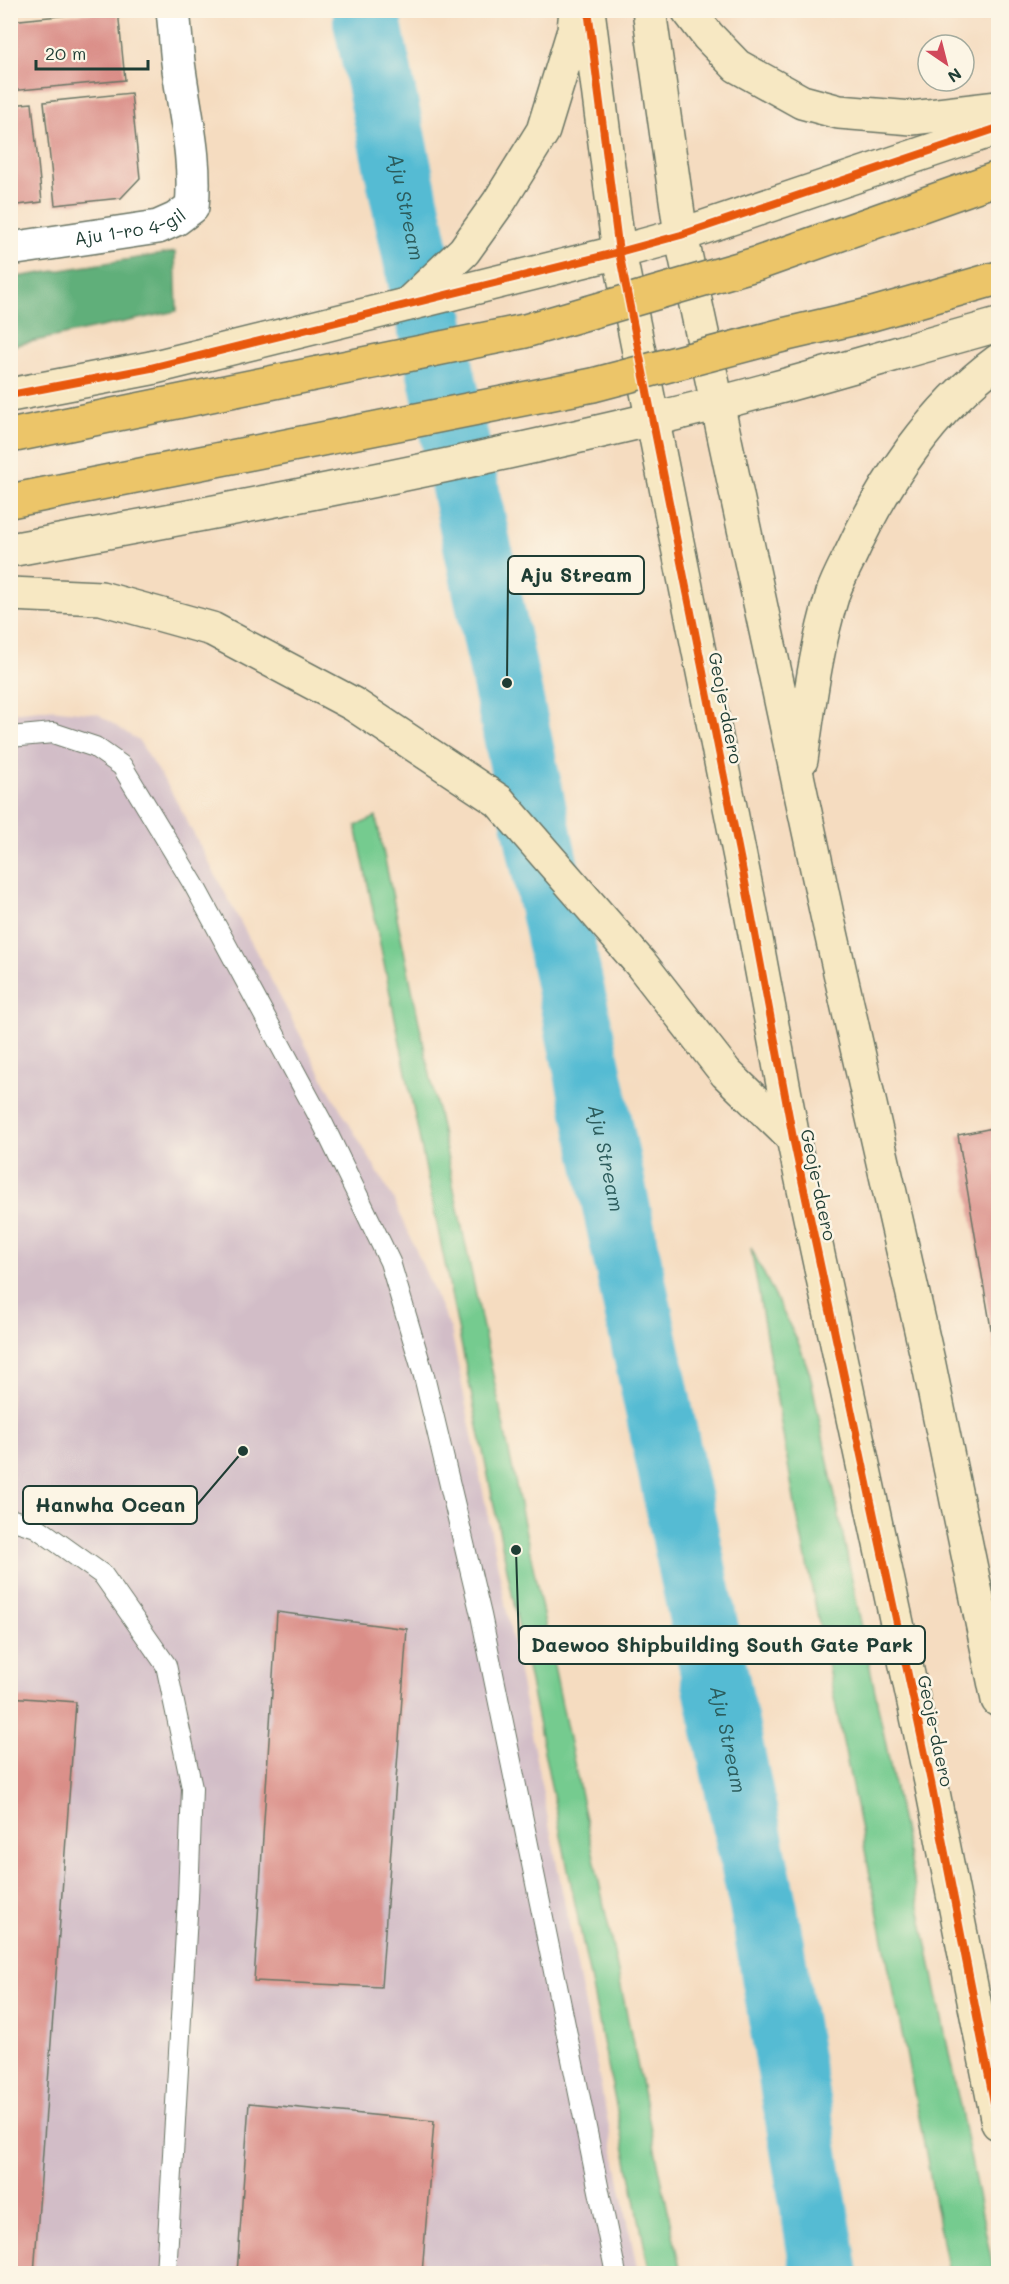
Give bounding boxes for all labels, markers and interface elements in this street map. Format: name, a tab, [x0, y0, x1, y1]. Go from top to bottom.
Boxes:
scale bar	[36, 33, 148, 71]
north arrow	[916, 33, 976, 93]
text: 20 m	[45, 41, 86, 65]
text: N	[944, 64, 966, 88]
water label: Aju Stream	[383, 151, 431, 263]
street label: Aju 1-ro 4-gil	[72, 203, 190, 250]
callout: Aju Stream	[508, 556, 644, 594]
text: Aju Stream	[520, 561, 632, 587]
street label: Geoje-daero	[703, 650, 749, 766]
water label: Aju Stream	[583, 1102, 631, 1214]
street label: Geoje-daero	[795, 1127, 843, 1243]
callout: Hanwha Ocean	[23, 1486, 197, 1524]
text: Hanwha Ocean	[35, 1491, 185, 1517]
callout: Daewoo Shipbuilding South Gate Park	[519, 1626, 925, 1664]
text: Daewoo Shipbuilding South Gate Park	[531, 1631, 913, 1657]
street label: Geoje-daero	[912, 1673, 960, 1789]
water label: Aju Stream	[705, 1683, 753, 1795]

